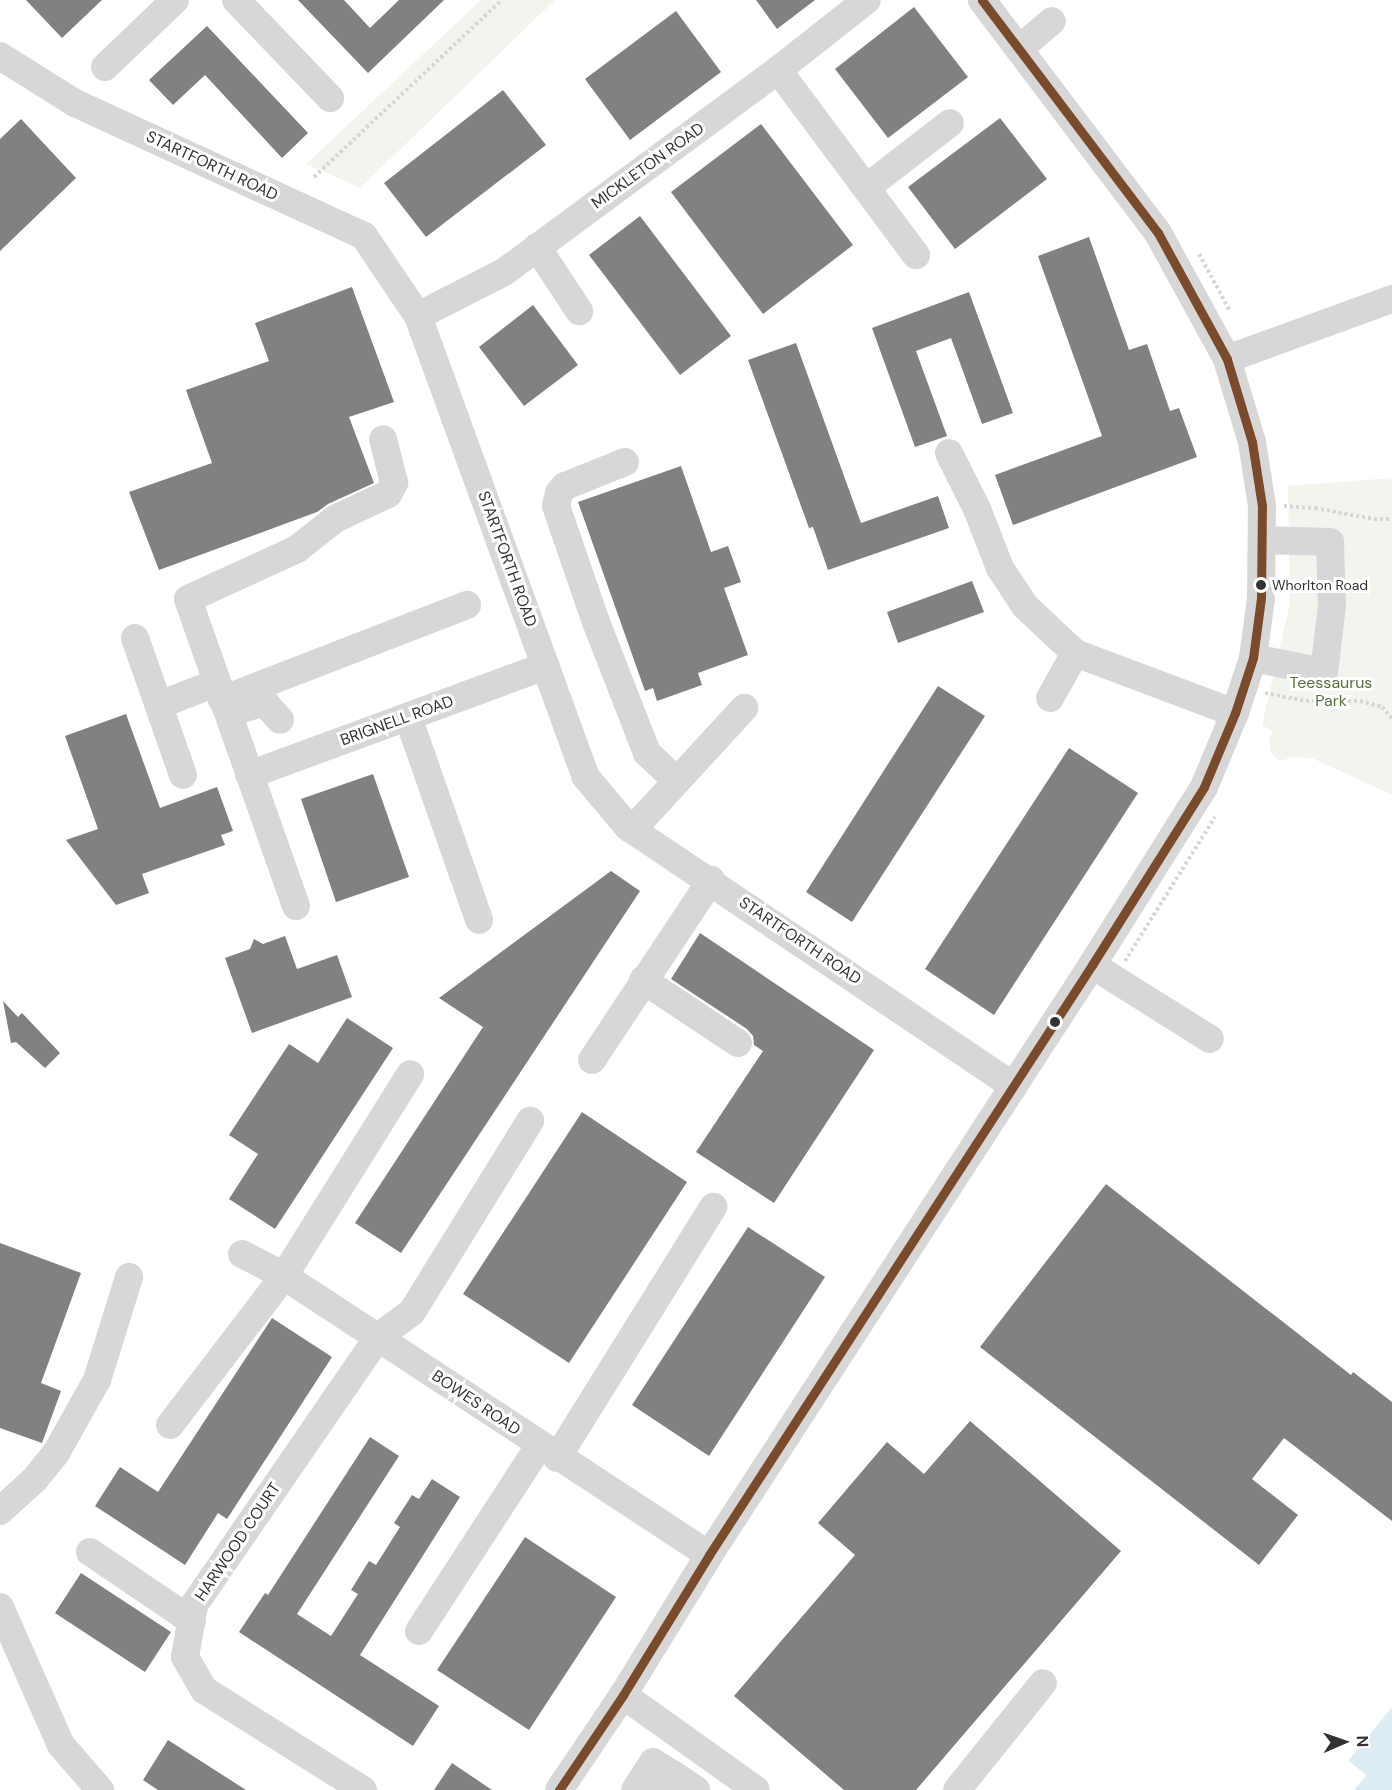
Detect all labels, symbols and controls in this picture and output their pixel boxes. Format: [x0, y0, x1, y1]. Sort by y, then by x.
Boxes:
street label: MICKLETON ROAD [588, 119, 708, 213]
street label: STARTFORTH ROAD [143, 127, 281, 205]
street label: STARTFORTH ROAD [474, 488, 540, 630]
place label: Whorlton Road [1272, 577, 1368, 593]
marker: Whorlton Road [1255, 579, 1267, 591]
park label: Teessaurus Park [1290, 673, 1372, 711]
street label: BRIGNELL ROAD [338, 692, 456, 750]
street label: STARTFORTH ROAD [735, 893, 865, 989]
unlabelled marker [1049, 1016, 1061, 1028]
street label: BOWES ROAD [428, 1366, 524, 1440]
street label: HARWOOD COURT [191, 1479, 285, 1605]
north arrow [1314, 1712, 1374, 1772]
text: N [1352, 1735, 1373, 1748]

